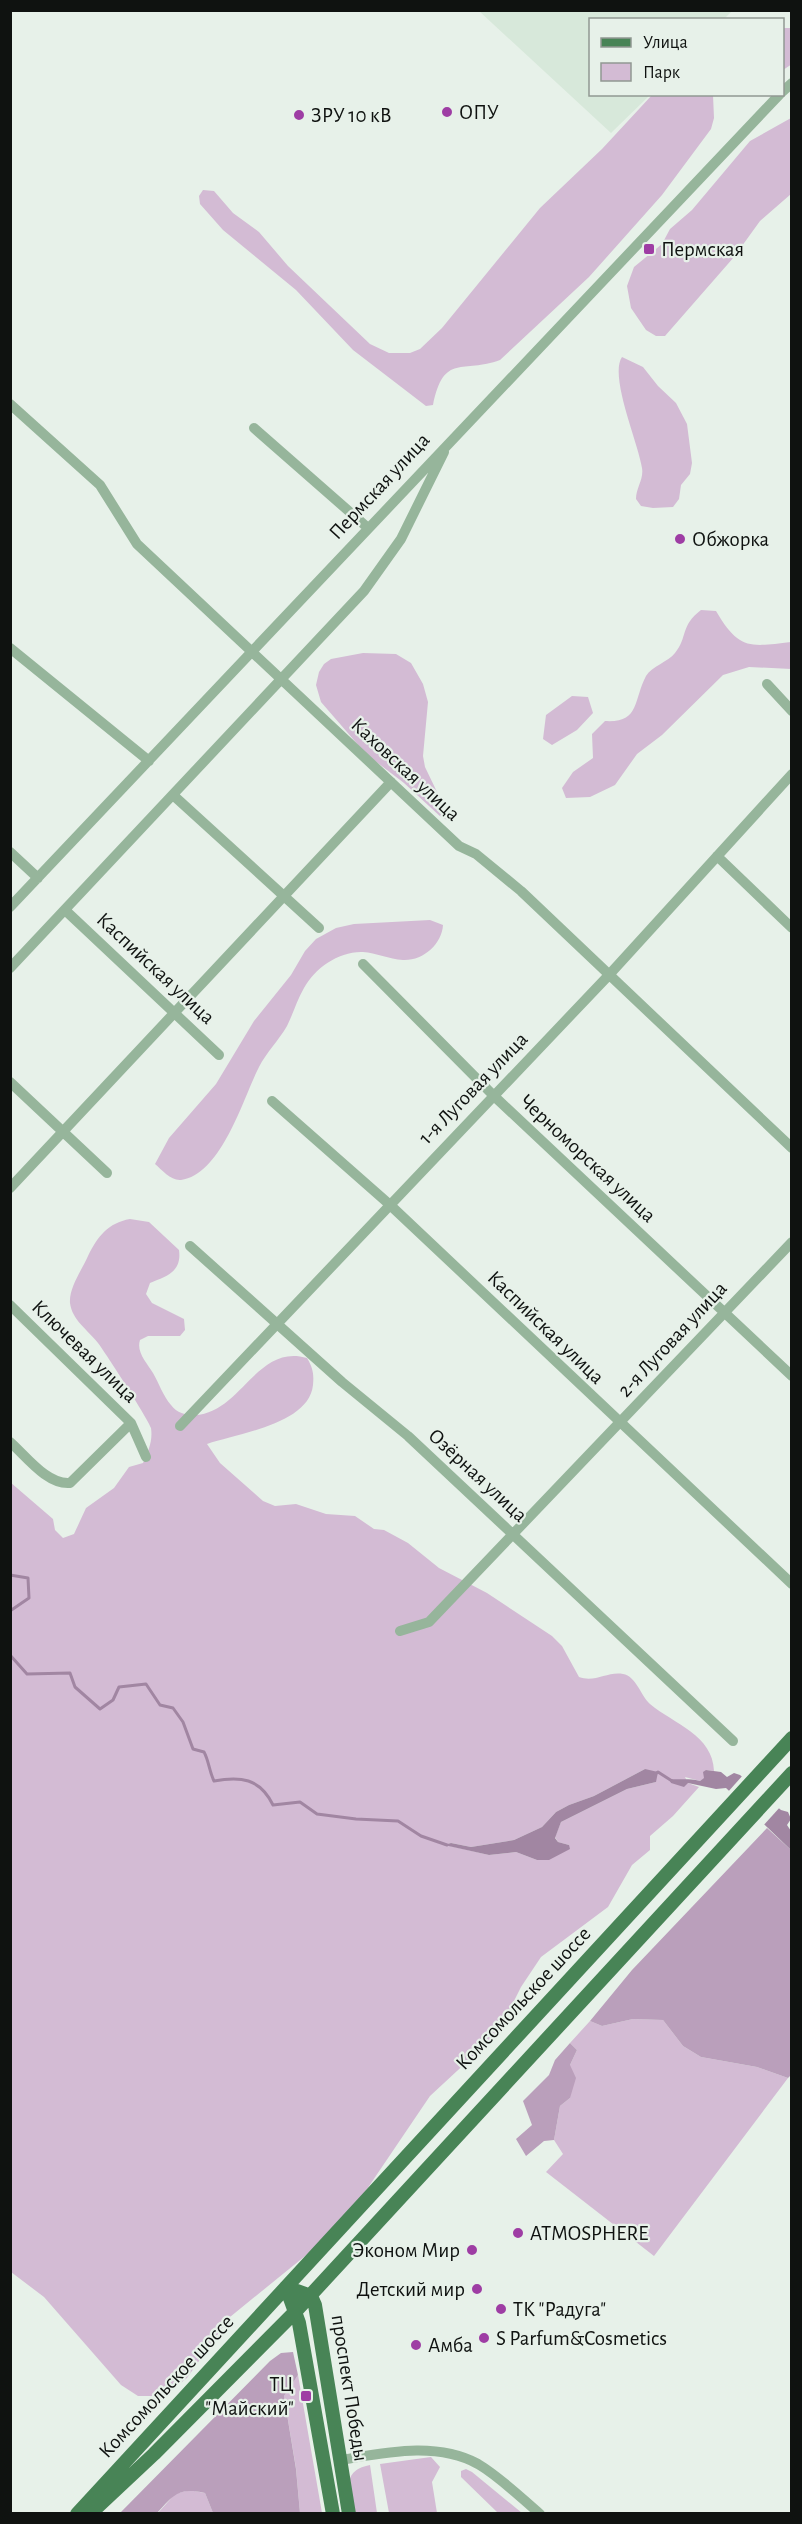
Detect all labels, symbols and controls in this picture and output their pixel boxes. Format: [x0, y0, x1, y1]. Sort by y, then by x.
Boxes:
legend [589, 18, 784, 96]
text: Улица [643, 34, 688, 52]
text: Парк [643, 64, 681, 82]
place label: ОПУ [459, 102, 499, 123]
place label: ЗРУ 10 кВ [311, 105, 392, 126]
marker: ОПУ [440, 105, 454, 119]
marker: ЗРУ 10 кВ [292, 108, 306, 122]
place label: Пермская [661, 239, 744, 260]
marker: Пермская [642, 242, 656, 256]
street label: Пермская улица [325, 429, 434, 543]
place label: Обжорка [692, 529, 769, 550]
marker: Обжорка [673, 532, 687, 546]
street label: Каховская улица [347, 714, 464, 825]
street label: Каспийская улица [93, 909, 219, 1028]
street label: 1-я Луговая улица [415, 1028, 532, 1148]
street label: Черноморская улица [516, 1090, 660, 1227]
street label: Каспийская улица [483, 1267, 608, 1388]
street label: 2-я Луговая улица [614, 1277, 731, 1401]
street label: Ключевая улица [28, 1296, 142, 1407]
street label: Озёрная улица [424, 1425, 531, 1526]
street label: Комсомольское шоссе [452, 1923, 595, 2074]
place label: ATMOSPHERE [530, 2223, 648, 2244]
marker: ATMOSPHERE [511, 2226, 525, 2240]
place label: Эконом Мир [352, 2240, 460, 2261]
marker: Эконом Мир [465, 2243, 479, 2257]
place label: Детский мир [356, 2279, 465, 2300]
marker: Детский мир [470, 2282, 484, 2296]
place label: ТК "Радуга" [513, 2299, 606, 2320]
marker: ТК "Радуга" [494, 2302, 508, 2316]
street label: Комсомольское шоссе [95, 2311, 238, 2462]
street label: проспект Победы [328, 2313, 371, 2463]
place label: S Parfum&Cosmetics [496, 2328, 667, 2349]
marker: S Parfum&Cosmetics [477, 2331, 491, 2345]
place label: Амба [428, 2335, 473, 2356]
marker: Амба [409, 2338, 423, 2352]
place label: ТЦ "Майский" [205, 2374, 294, 2419]
marker: ТЦ "Майский" [299, 2389, 313, 2403]

